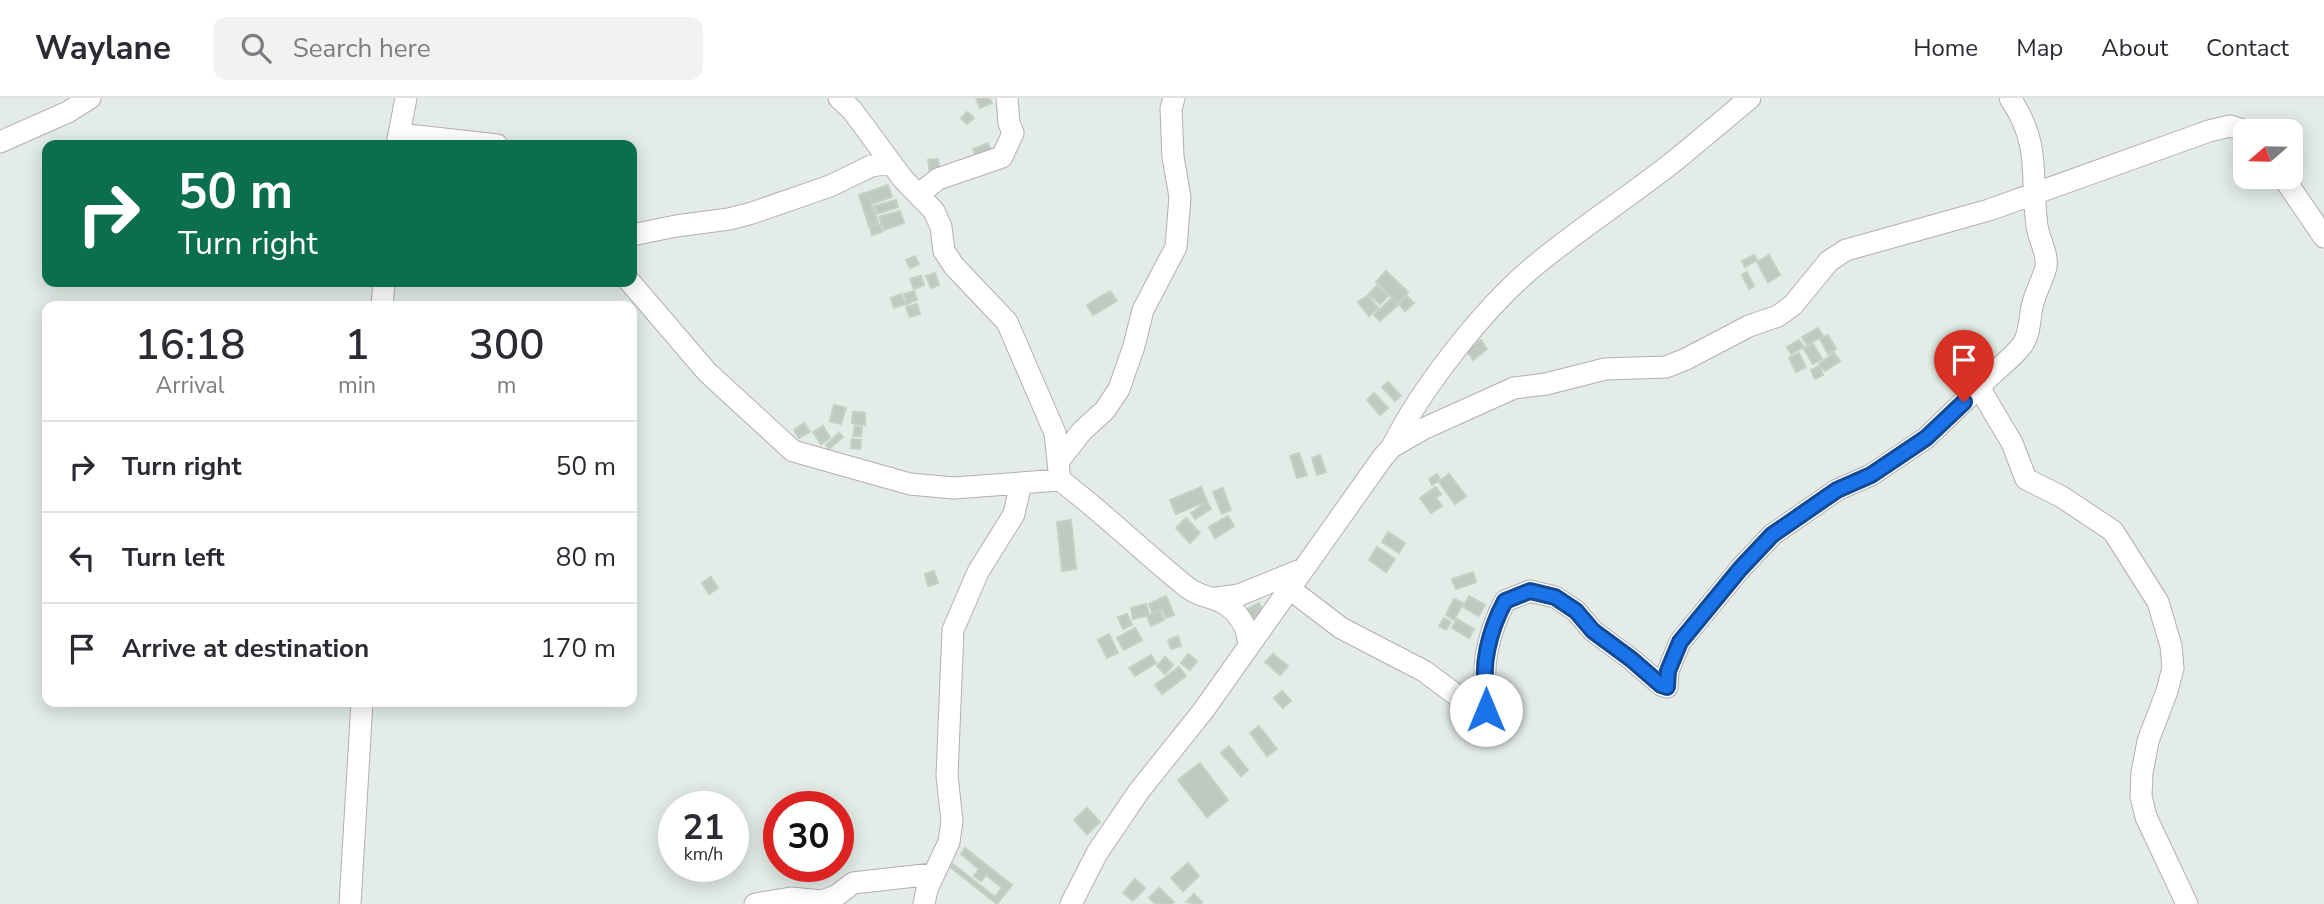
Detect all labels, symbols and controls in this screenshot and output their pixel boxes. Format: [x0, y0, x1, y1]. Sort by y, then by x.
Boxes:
search box [213, 17, 703, 80]
text: Waylane [35, 26, 171, 71]
icon: search [237, 29, 275, 67]
text: Search here [293, 31, 431, 66]
text: Home [1913, 32, 1978, 64]
text: Map [2016, 32, 2063, 64]
text: About [2101, 32, 2168, 64]
text: Contact [2206, 32, 2289, 64]
north arrow [2233, 119, 2303, 189]
map controls [2233, 119, 2303, 189]
text: 50 m [178, 158, 293, 225]
icon: right [63, 168, 154, 259]
text: Turn right [178, 222, 318, 265]
text: 16:18 [135, 317, 245, 374]
text: 1 [344, 317, 370, 374]
text: 300 [469, 317, 544, 374]
pin [1934, 330, 1994, 402]
icon: arrive [1945, 341, 1983, 379]
text: Arrival [155, 370, 225, 401]
text: min [338, 370, 376, 401]
text: m [497, 370, 516, 401]
icon: right [63, 448, 101, 486]
text: Turn right [122, 449, 241, 484]
text: 50 m [556, 449, 616, 484]
icon: left [63, 539, 101, 577]
text: Turn left [122, 540, 225, 575]
text: 80 m [556, 540, 616, 575]
icon: arrive [63, 630, 101, 668]
text: Arrive at destination [122, 631, 369, 666]
text: 170 m [540, 631, 616, 666]
position arrow [1449, 673, 1523, 747]
speed limit sign: 30 [763, 791, 854, 882]
text: 21 [682, 804, 725, 851]
text: km/h [684, 842, 723, 866]

